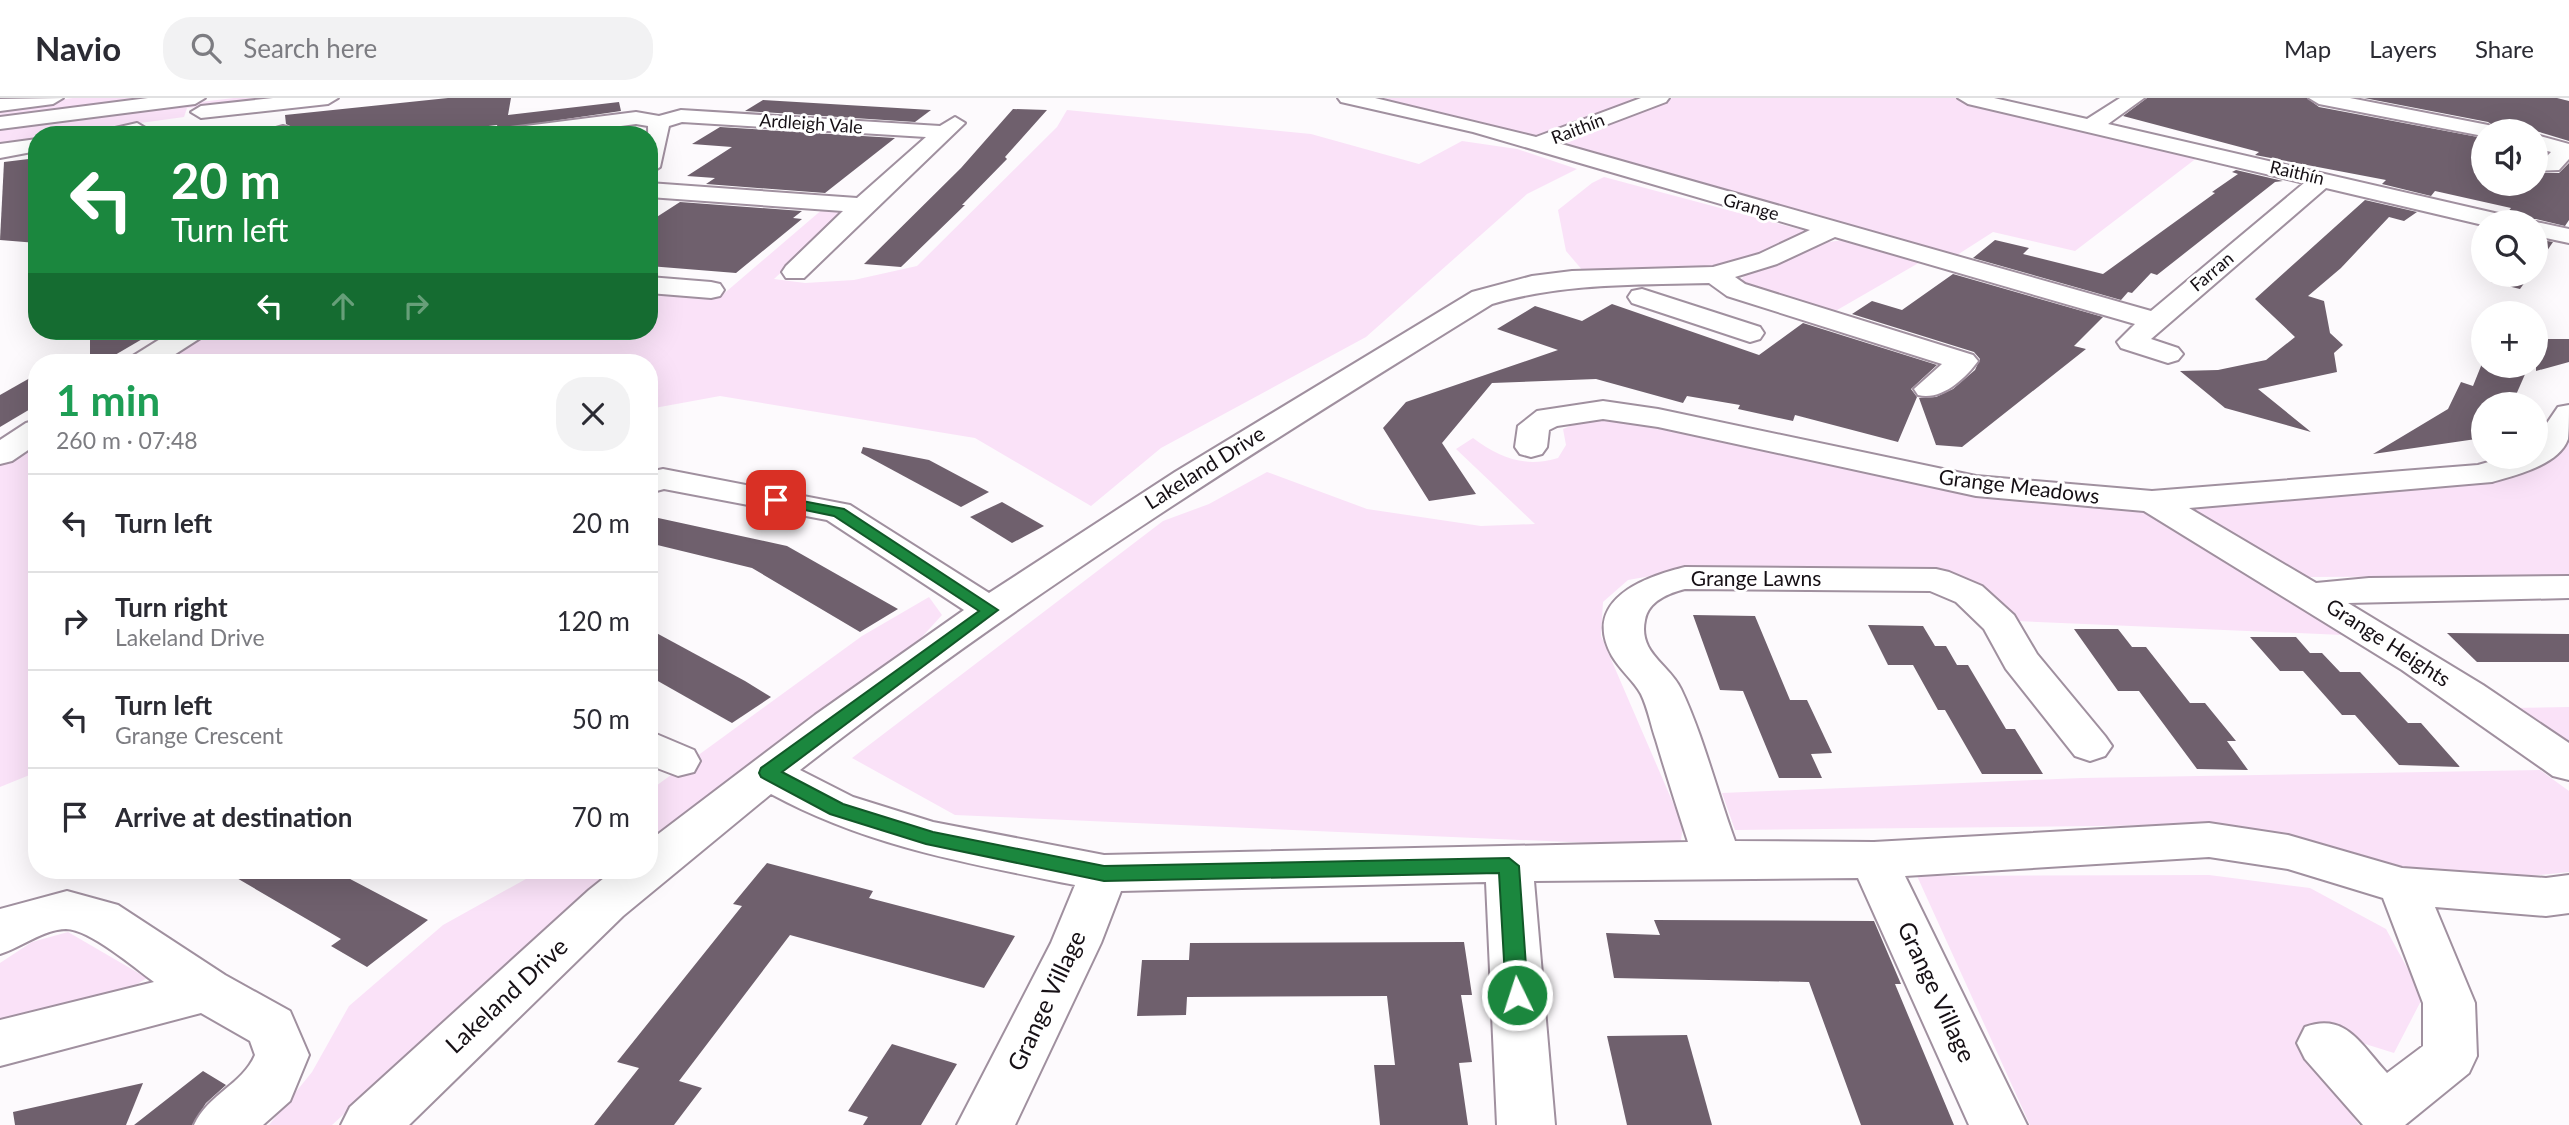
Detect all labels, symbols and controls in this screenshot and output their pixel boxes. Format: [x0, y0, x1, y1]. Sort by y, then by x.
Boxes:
search box [163, 17, 653, 80]
text: Navio [35, 28, 121, 68]
icon: search [187, 29, 225, 67]
text: Search here [243, 32, 377, 64]
text: Map [2284, 34, 2331, 63]
text: Layers [2369, 34, 2437, 63]
text: Share [2475, 34, 2534, 63]
street label: Ardleigh Vale [759, 108, 863, 138]
street label: Raithín [1548, 108, 1607, 148]
map controls [2471, 119, 2548, 469]
button: sound [2471, 119, 2548, 196]
text: 20 m [171, 151, 281, 209]
icon: left [56, 154, 147, 245]
street label: Raithín [2268, 155, 2327, 189]
street label: Grange [1721, 188, 1782, 224]
text: Turn left [171, 210, 288, 249]
button: search [2471, 210, 2548, 287]
street label: Farran [2185, 247, 2238, 296]
icon: left [251, 287, 289, 325]
icon: ahead [324, 287, 362, 325]
icon: right [397, 287, 435, 325]
button: + [2471, 301, 2548, 378]
text: 1 min [56, 375, 160, 425]
button: close [556, 377, 630, 451]
button: − [2471, 392, 2548, 469]
street label: Lakeland Drive [1140, 420, 1269, 514]
text: 260 m · 07:48 [56, 426, 198, 454]
street label: Grange Meadows [1937, 463, 2101, 508]
pin [746, 470, 806, 530]
icon: arrive [757, 481, 795, 519]
icon: left [56, 504, 94, 542]
text: Turn left [115, 507, 212, 539]
text: 20 m [572, 507, 630, 539]
street label: Grange Lawns [1691, 565, 1821, 590]
text: Turn right [115, 591, 228, 623]
street label: Grange Heights [2322, 592, 2456, 691]
icon: right [56, 602, 94, 640]
text: 120 m [557, 605, 630, 637]
text: Lakeland Drive [115, 623, 265, 651]
text: Turn left [115, 689, 212, 721]
icon: left [56, 700, 94, 738]
text: 50 m [572, 703, 630, 735]
text: Grange Crescent [115, 721, 283, 749]
icon: arrive [56, 798, 94, 836]
text: Arrive at destination [115, 801, 352, 833]
text: 70 m [572, 801, 630, 833]
street label: Grange Village [1892, 917, 1983, 1066]
street label: Grange Village [1000, 926, 1091, 1075]
street label: Lakeland Drive [439, 931, 573, 1059]
position arrow [1480, 958, 1554, 1032]

